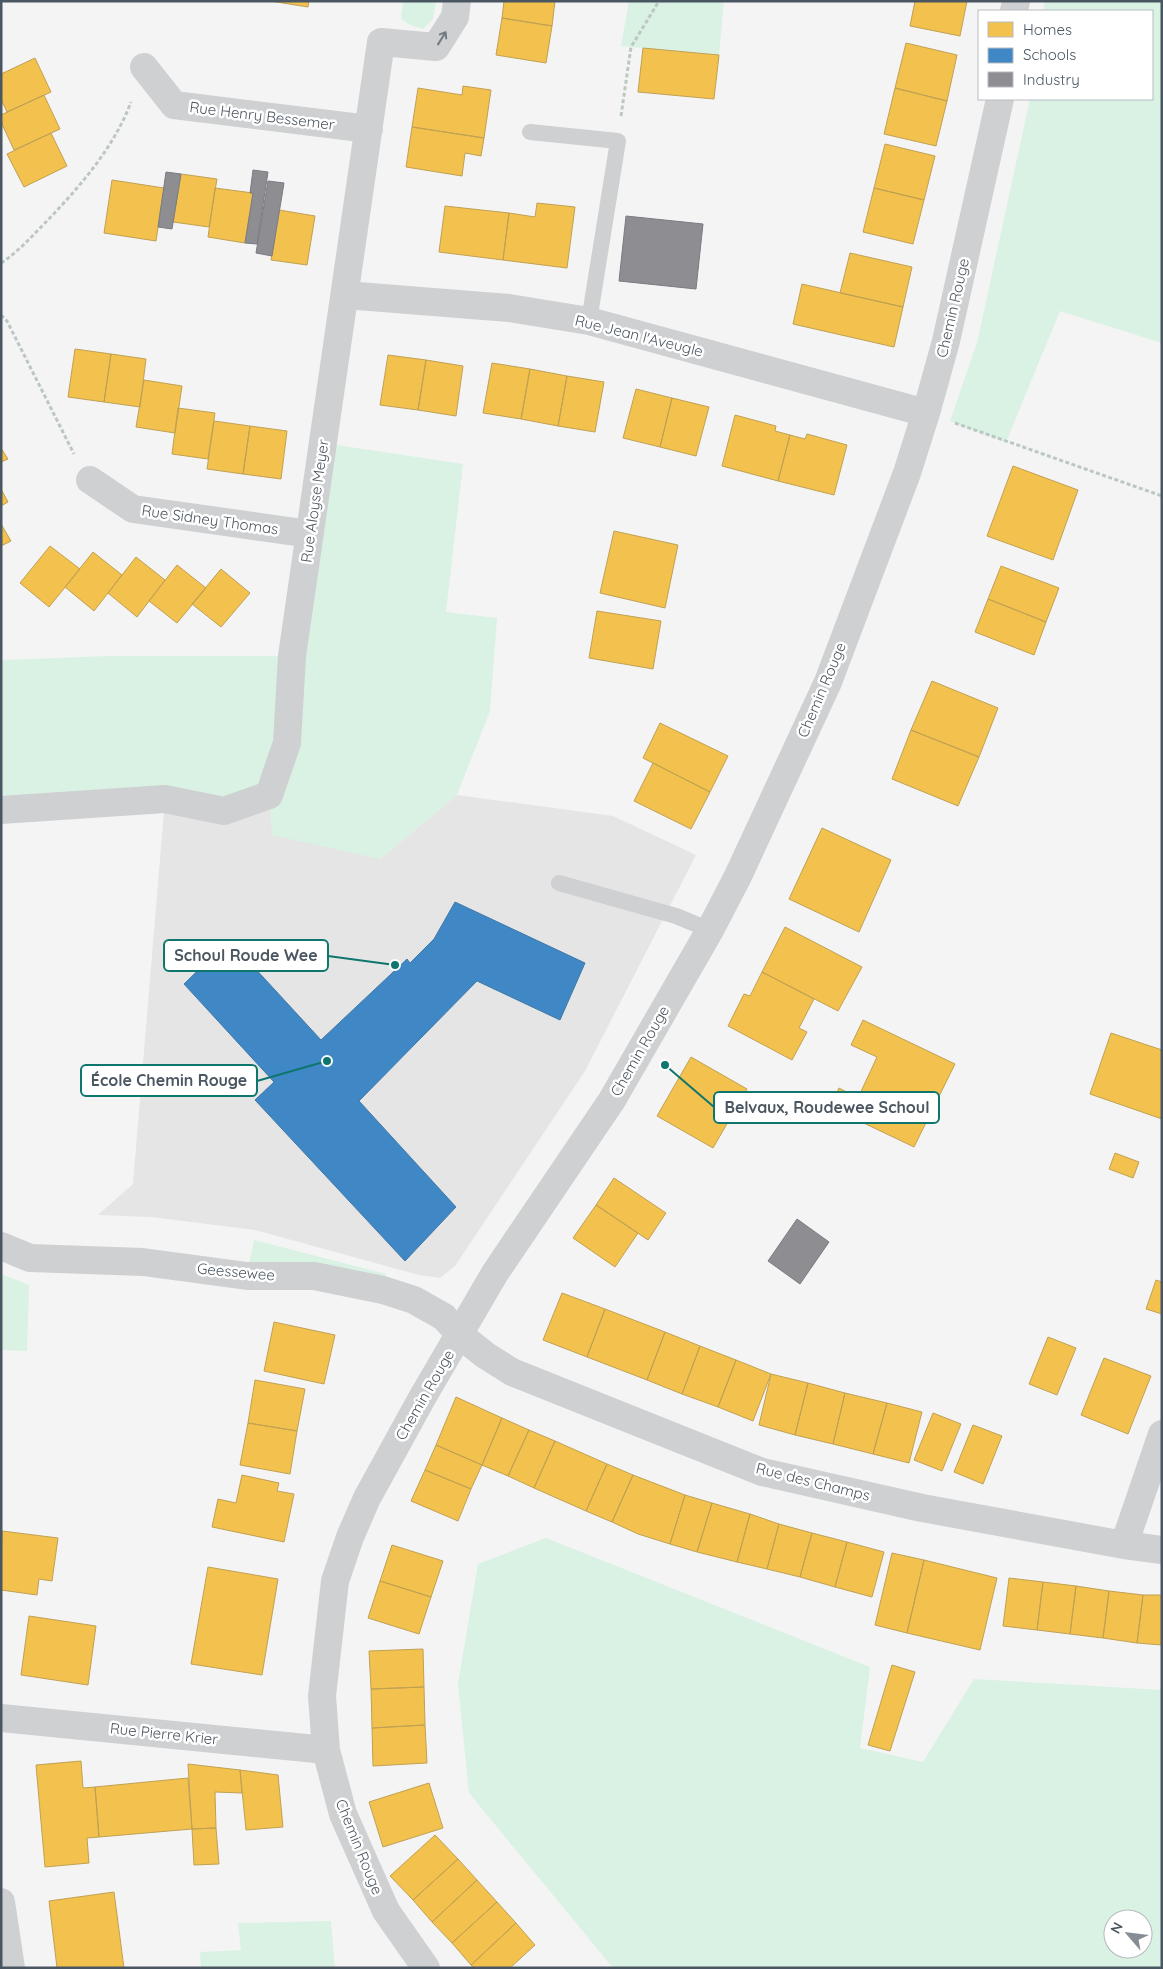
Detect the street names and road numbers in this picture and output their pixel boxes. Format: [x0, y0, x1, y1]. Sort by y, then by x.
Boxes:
street label: Rue Henry Bessemer [188, 97, 336, 134]
street label: Chemin Rouge [932, 256, 973, 359]
street label: Rue Jean l'Aveugle [573, 310, 705, 361]
street label: Rue Aloyse Meyer [296, 438, 333, 564]
street label: Rue Sidney Thomas [140, 501, 280, 539]
street label: Chemin Rouge [793, 639, 850, 740]
street label: Chemin Rouge [606, 1002, 673, 1099]
street label: Geessewee [196, 1259, 276, 1284]
street label: Chemin Rouge [391, 1346, 458, 1443]
street label: Rue des Champs [754, 1458, 872, 1505]
street label: Rue Pierre Krier [109, 1718, 219, 1749]
street label: Chemin Rouge [332, 1796, 387, 1897]

